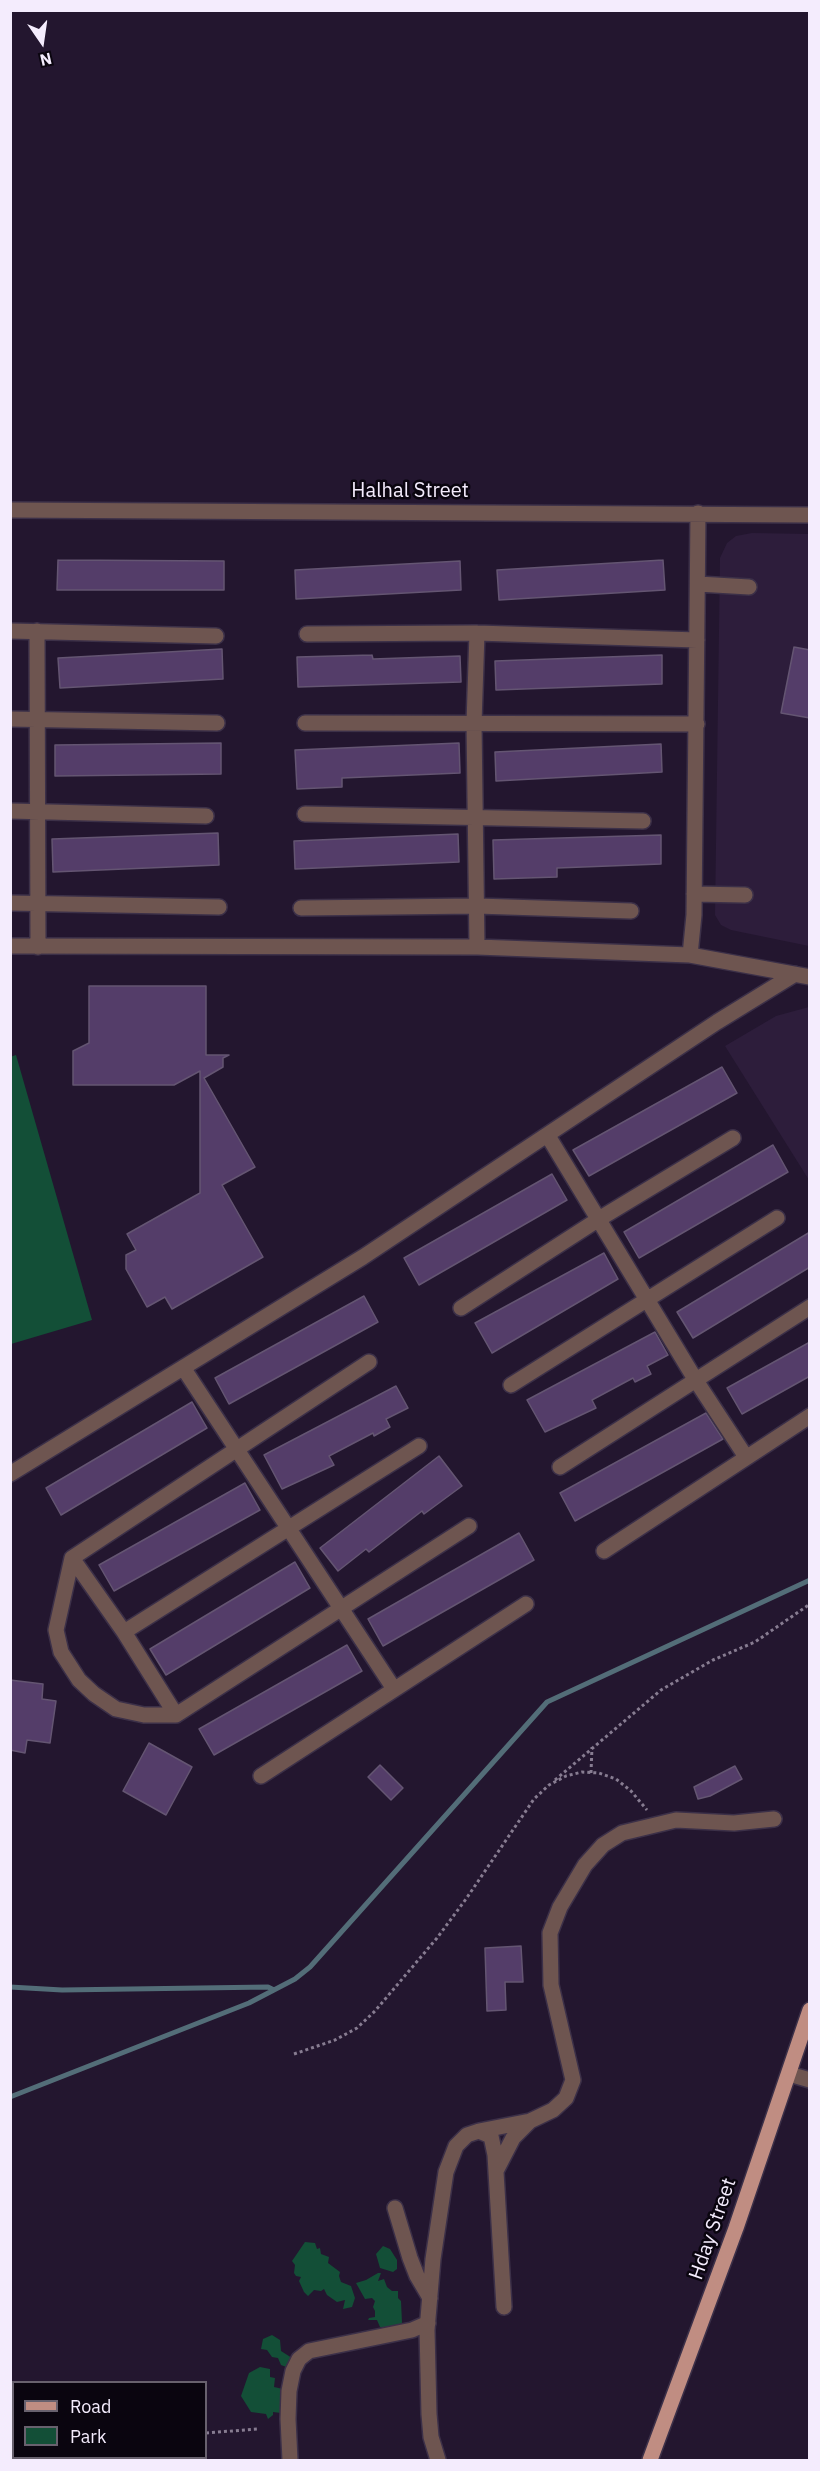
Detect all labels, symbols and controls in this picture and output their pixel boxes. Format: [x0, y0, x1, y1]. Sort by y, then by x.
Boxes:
north arrow [12, 12, 72, 72]
text: N [38, 48, 54, 71]
street label: Halhal Street [351, 479, 469, 503]
street label: Hday Street [684, 2175, 742, 2283]
legend [12, 2381, 207, 2459]
text: Road [70, 2395, 111, 2418]
text: Park [70, 2425, 106, 2448]

